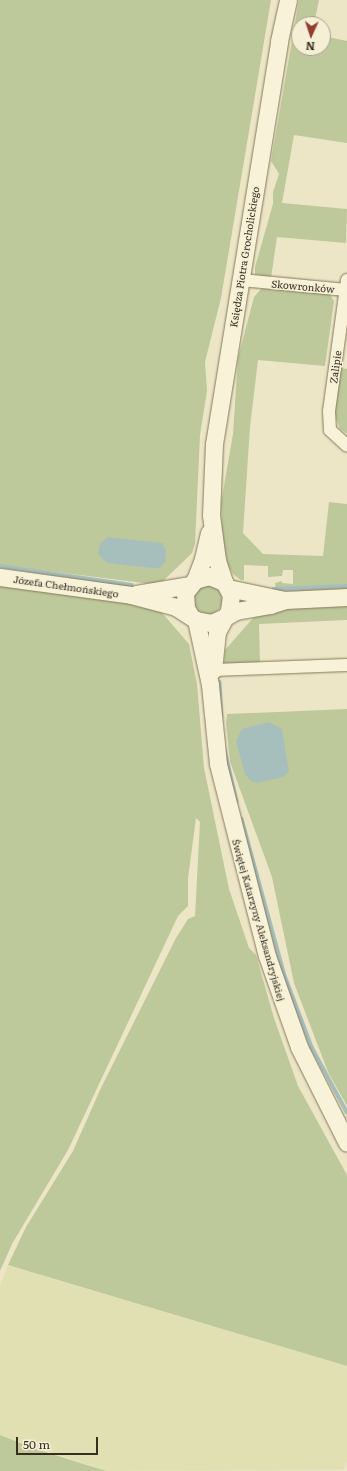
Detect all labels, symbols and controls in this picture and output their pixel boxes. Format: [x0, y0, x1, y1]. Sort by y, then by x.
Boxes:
north arrow [291, 16, 331, 56]
text: N [305, 39, 315, 55]
street label: Księdza Piotra Grocholickiego [227, 186, 261, 328]
street label: Skowronków [271, 277, 335, 295]
street label: Zalipie [327, 350, 343, 384]
street label: Józefa Chełmońskiego [13, 573, 119, 599]
street label: Świętej Katarzyny Aleksandryjskiej [230, 838, 288, 1002]
scale bar [18, 1429, 100, 1455]
text: 50 m [23, 1435, 50, 1453]

